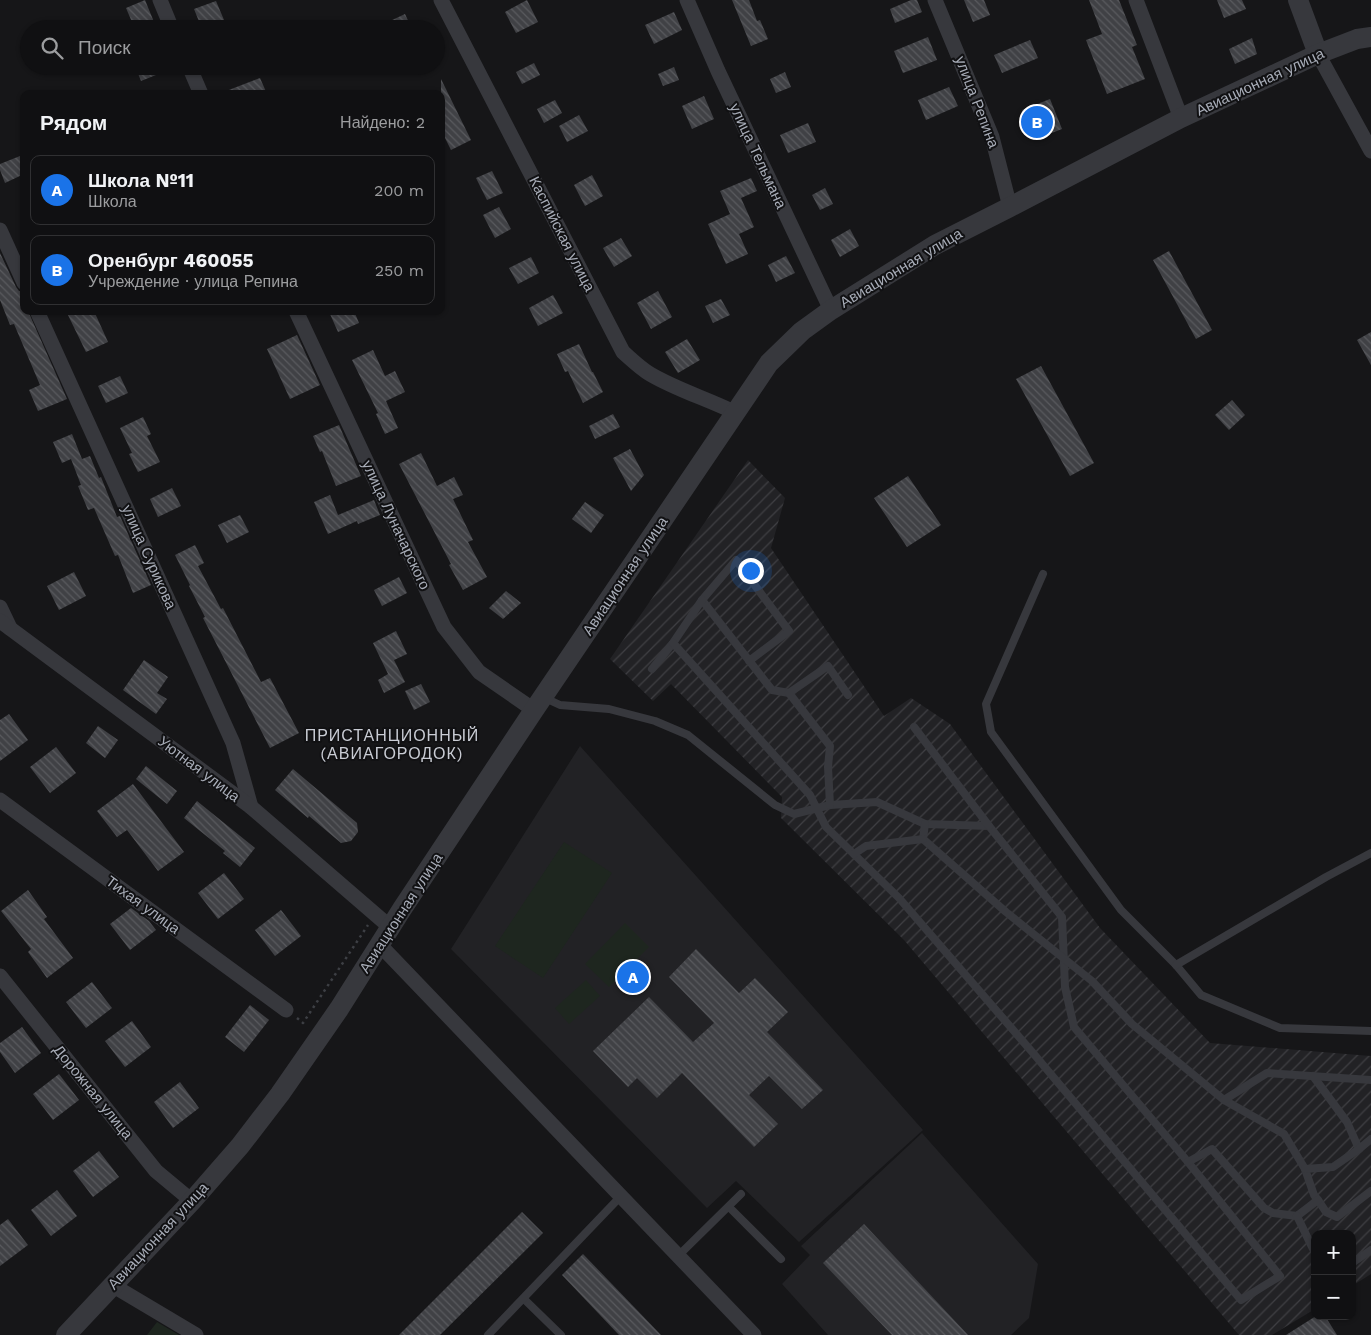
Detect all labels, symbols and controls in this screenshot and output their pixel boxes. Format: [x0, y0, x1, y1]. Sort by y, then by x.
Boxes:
search box [20, 20, 445, 75]
icon: search [38, 34, 66, 62]
text: Поиск [78, 36, 131, 59]
street label: Авиационная улица [1193, 44, 1328, 120]
street label: улица Репина [951, 53, 1003, 151]
street label: улица Тельмана [726, 100, 791, 212]
pin: B [1021, 103, 1053, 141]
text: Рядом [40, 110, 107, 135]
text: Найдено: 2 [340, 113, 425, 132]
text: Школа №11 [88, 169, 194, 192]
street label: Каспийская улица [525, 173, 599, 295]
text: A [52, 181, 62, 200]
text: 200 m [374, 181, 424, 200]
text: Школа [88, 192, 137, 211]
street label: Авиационная улица [837, 224, 966, 312]
text: Оренбург 460055 [88, 249, 254, 272]
text: B [52, 261, 62, 280]
text: 250 m [375, 261, 424, 280]
text: Учреждение · улица Репина [88, 272, 298, 291]
street label: улица Луначарского [358, 457, 434, 593]
street label: улица Сурикова [118, 502, 180, 613]
street label: Авиационная улица [579, 513, 672, 639]
your location [738, 558, 764, 584]
district label: ПРИСТАНЦИОННЫЙ (АВИАГОРОДОК) [305, 726, 479, 763]
street label: Уютная улица [155, 732, 244, 806]
street label: Авиационная улица [355, 849, 447, 976]
street label: Тихая улица [103, 872, 184, 938]
pin: A [617, 958, 649, 996]
street label: Дорожная улица [49, 1041, 137, 1143]
street label: Авиационная улица [104, 1178, 213, 1293]
map controls [1311, 1230, 1356, 1320]
button: + [1311, 1230, 1356, 1275]
button: − [1311, 1275, 1356, 1320]

